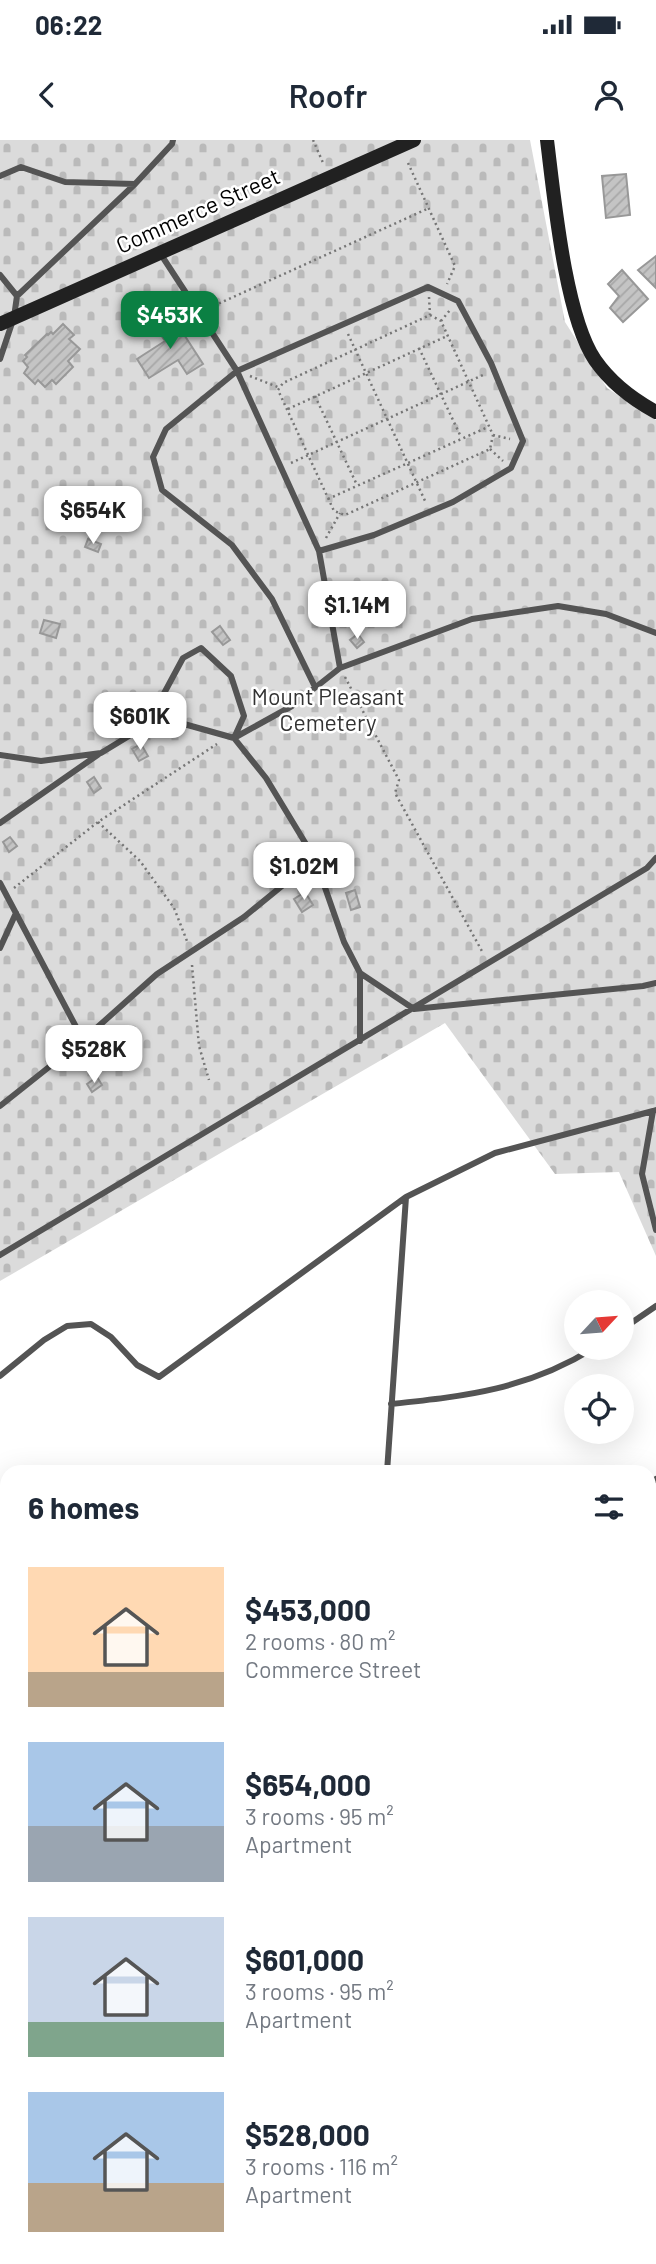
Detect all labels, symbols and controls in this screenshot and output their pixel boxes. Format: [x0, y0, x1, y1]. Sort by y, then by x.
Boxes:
text: 06:22 [35, 9, 102, 40]
icon: back [28, 76, 66, 114]
text: Roofr [289, 76, 367, 114]
icon: person [590, 76, 628, 114]
street label: Commerce Street [111, 161, 284, 259]
pin: $453K [121, 292, 219, 351]
text: $453K [137, 300, 203, 328]
pin: $654K [44, 486, 142, 546]
text: $654K [60, 495, 126, 523]
pin: $1.14M [300, 582, 414, 641]
text: $1.14M [324, 590, 390, 618]
park label: Mount Pleasant Cemetery [251, 682, 405, 736]
pin: $601K [91, 692, 189, 752]
text: $601K [110, 701, 170, 729]
pin: $1.02M [247, 842, 361, 902]
text: $1.02M [269, 851, 339, 879]
pin: $528K [45, 1026, 143, 1085]
text: $528K [61, 1034, 127, 1062]
north arrow [564, 1290, 634, 1360]
map controls [564, 1290, 634, 1444]
button: locate [564, 1374, 634, 1444]
icon: filters [590, 1488, 628, 1526]
text: 6 homes [28, 1489, 139, 1525]
text: $453,000 [245, 1591, 371, 1627]
icon: home [84, 1595, 168, 1679]
text: 2 rooms · 80 m² [245, 1627, 395, 1655]
text: Commerce Street [245, 1655, 421, 1683]
text: $654,000 [245, 1766, 371, 1802]
icon: home [84, 1770, 168, 1854]
text: 3 rooms · 95 m² [245, 1802, 394, 1830]
text: Apartment [245, 1830, 352, 1858]
text: $601,000 [245, 1941, 364, 1977]
icon: home [84, 1945, 168, 2029]
text: 3 rooms · 95 m² [245, 1977, 394, 2005]
text: Apartment [245, 2005, 352, 2033]
text: $528,000 [245, 2116, 370, 2152]
icon: home [84, 2120, 168, 2204]
text: 3 rooms · 116 m² [245, 2152, 398, 2180]
text: Apartment [245, 2180, 352, 2208]

